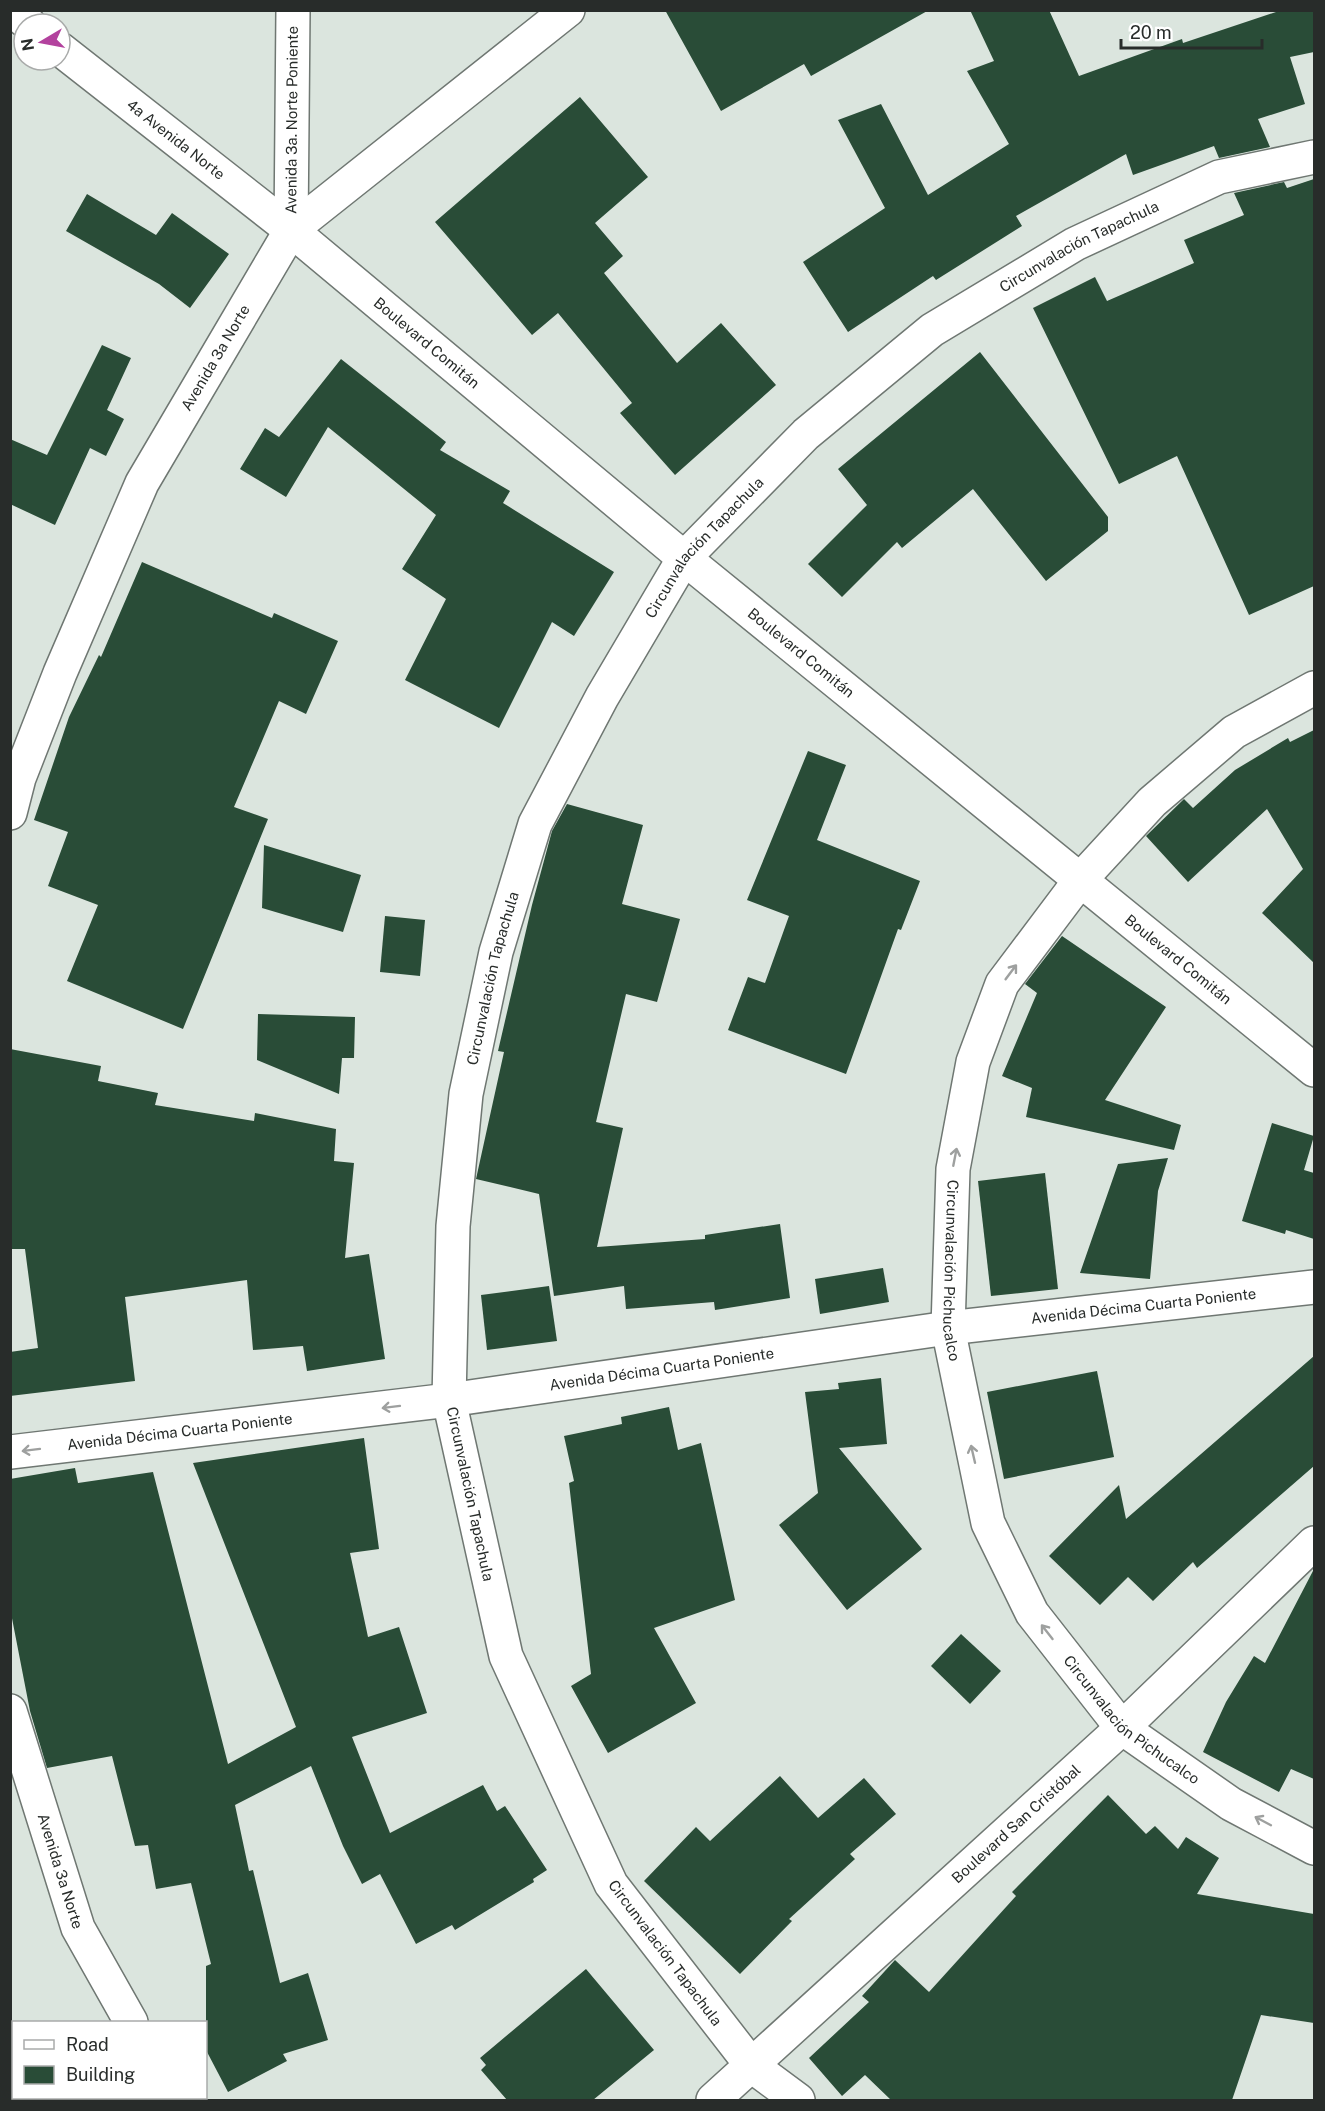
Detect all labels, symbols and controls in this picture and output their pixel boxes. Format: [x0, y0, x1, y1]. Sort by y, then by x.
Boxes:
north arrow [12, 12, 72, 72]
scale bar [1121, 12, 1262, 50]
text: 20 m [1130, 22, 1172, 43]
street label: Avenida 3a. Norte Poniente [282, 26, 301, 214]
text: N [17, 37, 38, 52]
street label: 4a Avenida Norte [124, 96, 228, 183]
street label: Circunvalación Tapachula [996, 197, 1161, 295]
street label: Boulevard Comitán [371, 294, 483, 392]
street label: Avenida 3a Norte [178, 302, 253, 414]
street label: Circunvalación Tapachula [642, 473, 767, 621]
street label: Boulevard Comitán [745, 604, 858, 701]
street label: Circunvalación Tapachula [463, 890, 522, 1067]
street label: Boulevard Comitán [1122, 911, 1235, 1007]
one-way arrow [1005, 964, 1018, 980]
one-way arrow [950, 1147, 961, 1167]
street label: Circunvalación Pichucalco [939, 1179, 964, 1363]
street label: Avenida Décima Cuarta Poniente [1030, 1285, 1257, 1327]
street label: Avenida Décima Cuarta Poniente [548, 1344, 775, 1393]
one-way arrow [382, 1401, 402, 1412]
street label: Circunvalación Tapachula [444, 1405, 497, 1583]
street label: Avenida Décima Cuarta Poniente [66, 1410, 293, 1453]
one-way arrow [21, 1444, 41, 1455]
one-way arrow [966, 1445, 978, 1464]
one-way arrow [1041, 1624, 1054, 1640]
street label: Circunvalación Pichucalco [1060, 1652, 1203, 1787]
street label: Boulevard San Cristóbal [948, 1761, 1084, 1886]
street label: Avenida 3a Norte [35, 1811, 87, 1931]
one-way arrow [1254, 1815, 1272, 1826]
street label: Circunvalación Tapachula [605, 1877, 726, 2029]
legend [12, 2021, 207, 2099]
text: Road [66, 2034, 109, 2055]
text: Building [66, 2064, 135, 2085]

